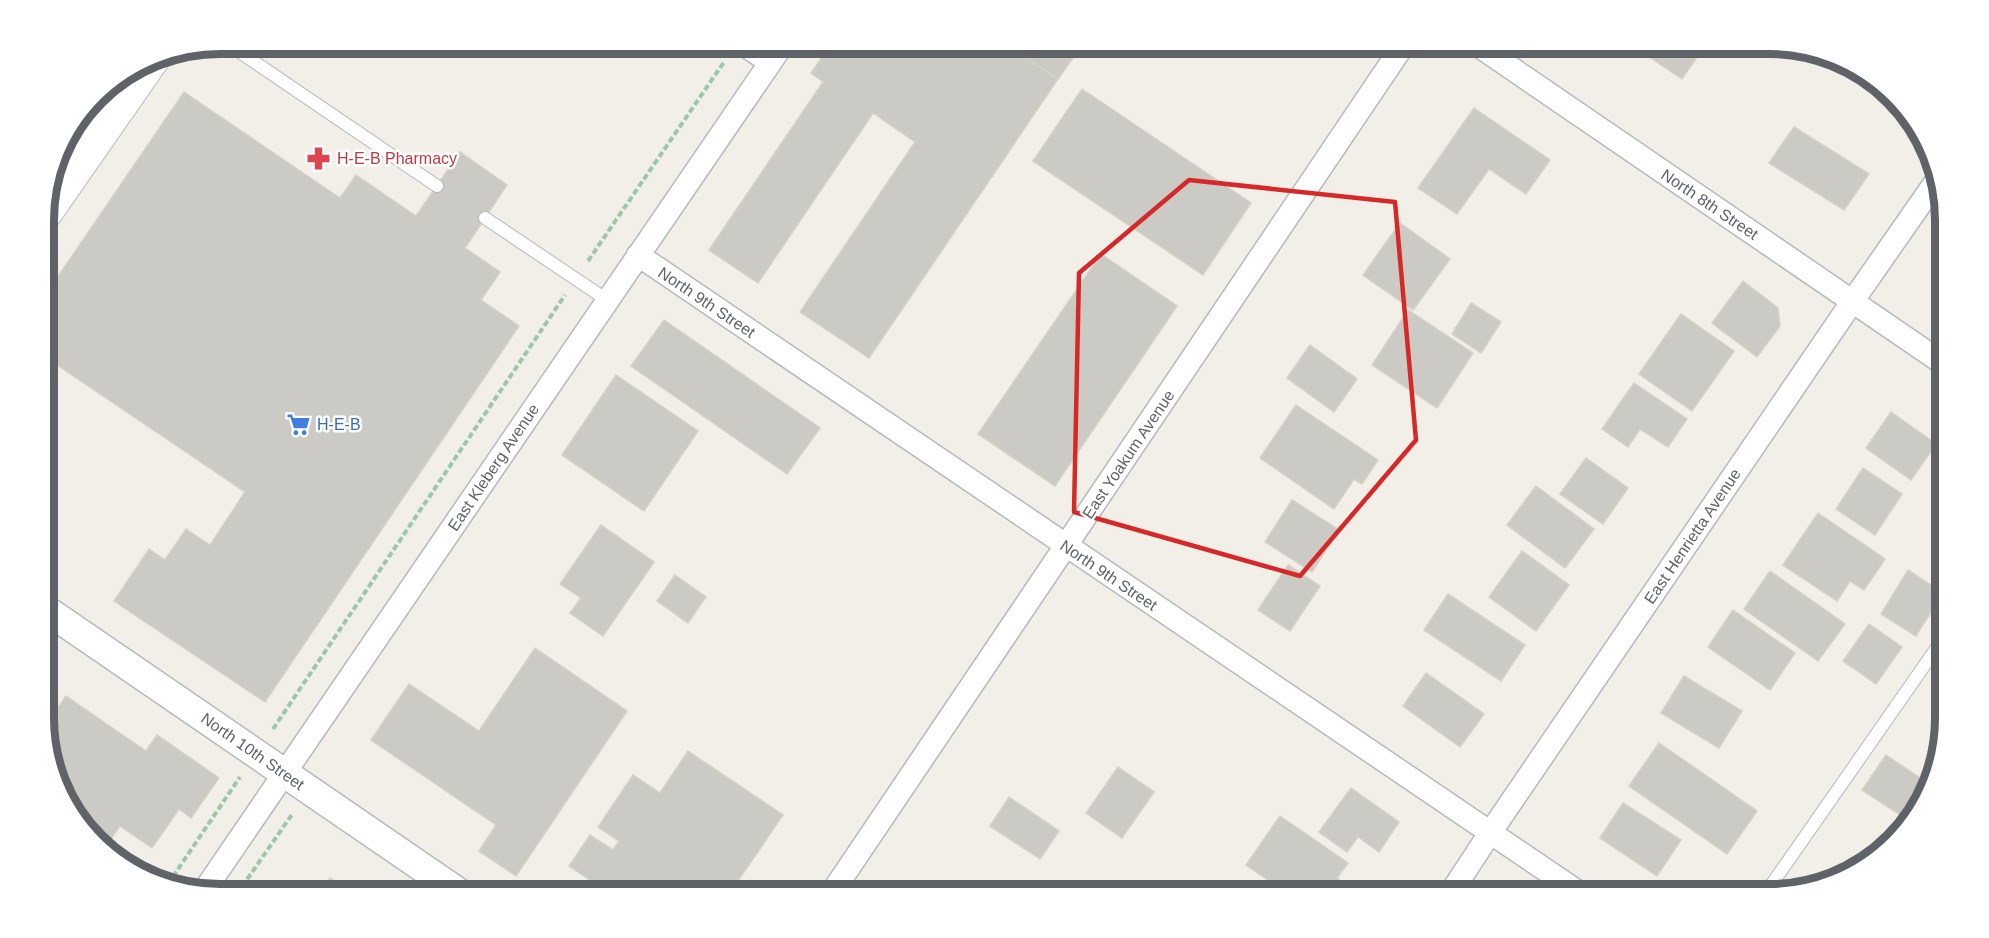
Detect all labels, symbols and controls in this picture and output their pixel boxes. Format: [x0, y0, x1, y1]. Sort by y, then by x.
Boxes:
pharmacy icon: H-E-B Pharmacy [306, 145, 332, 171]
place label: H-E-B Pharmacy [337, 150, 457, 167]
street label: North 8th Street [1658, 166, 1762, 243]
street label: North 9th Street [655, 264, 759, 341]
street label: East Yoakum Avenue [1079, 387, 1178, 522]
street label: East Kleberg Avenue [445, 401, 542, 534]
supermarket icon: H-E-B [286, 411, 312, 437]
place label: H-E-B [317, 416, 361, 433]
street label: East Henrietta Avenue [1641, 466, 1744, 607]
street label: North 9th Street [1057, 537, 1161, 614]
street label: North 10th Street [198, 710, 308, 794]

